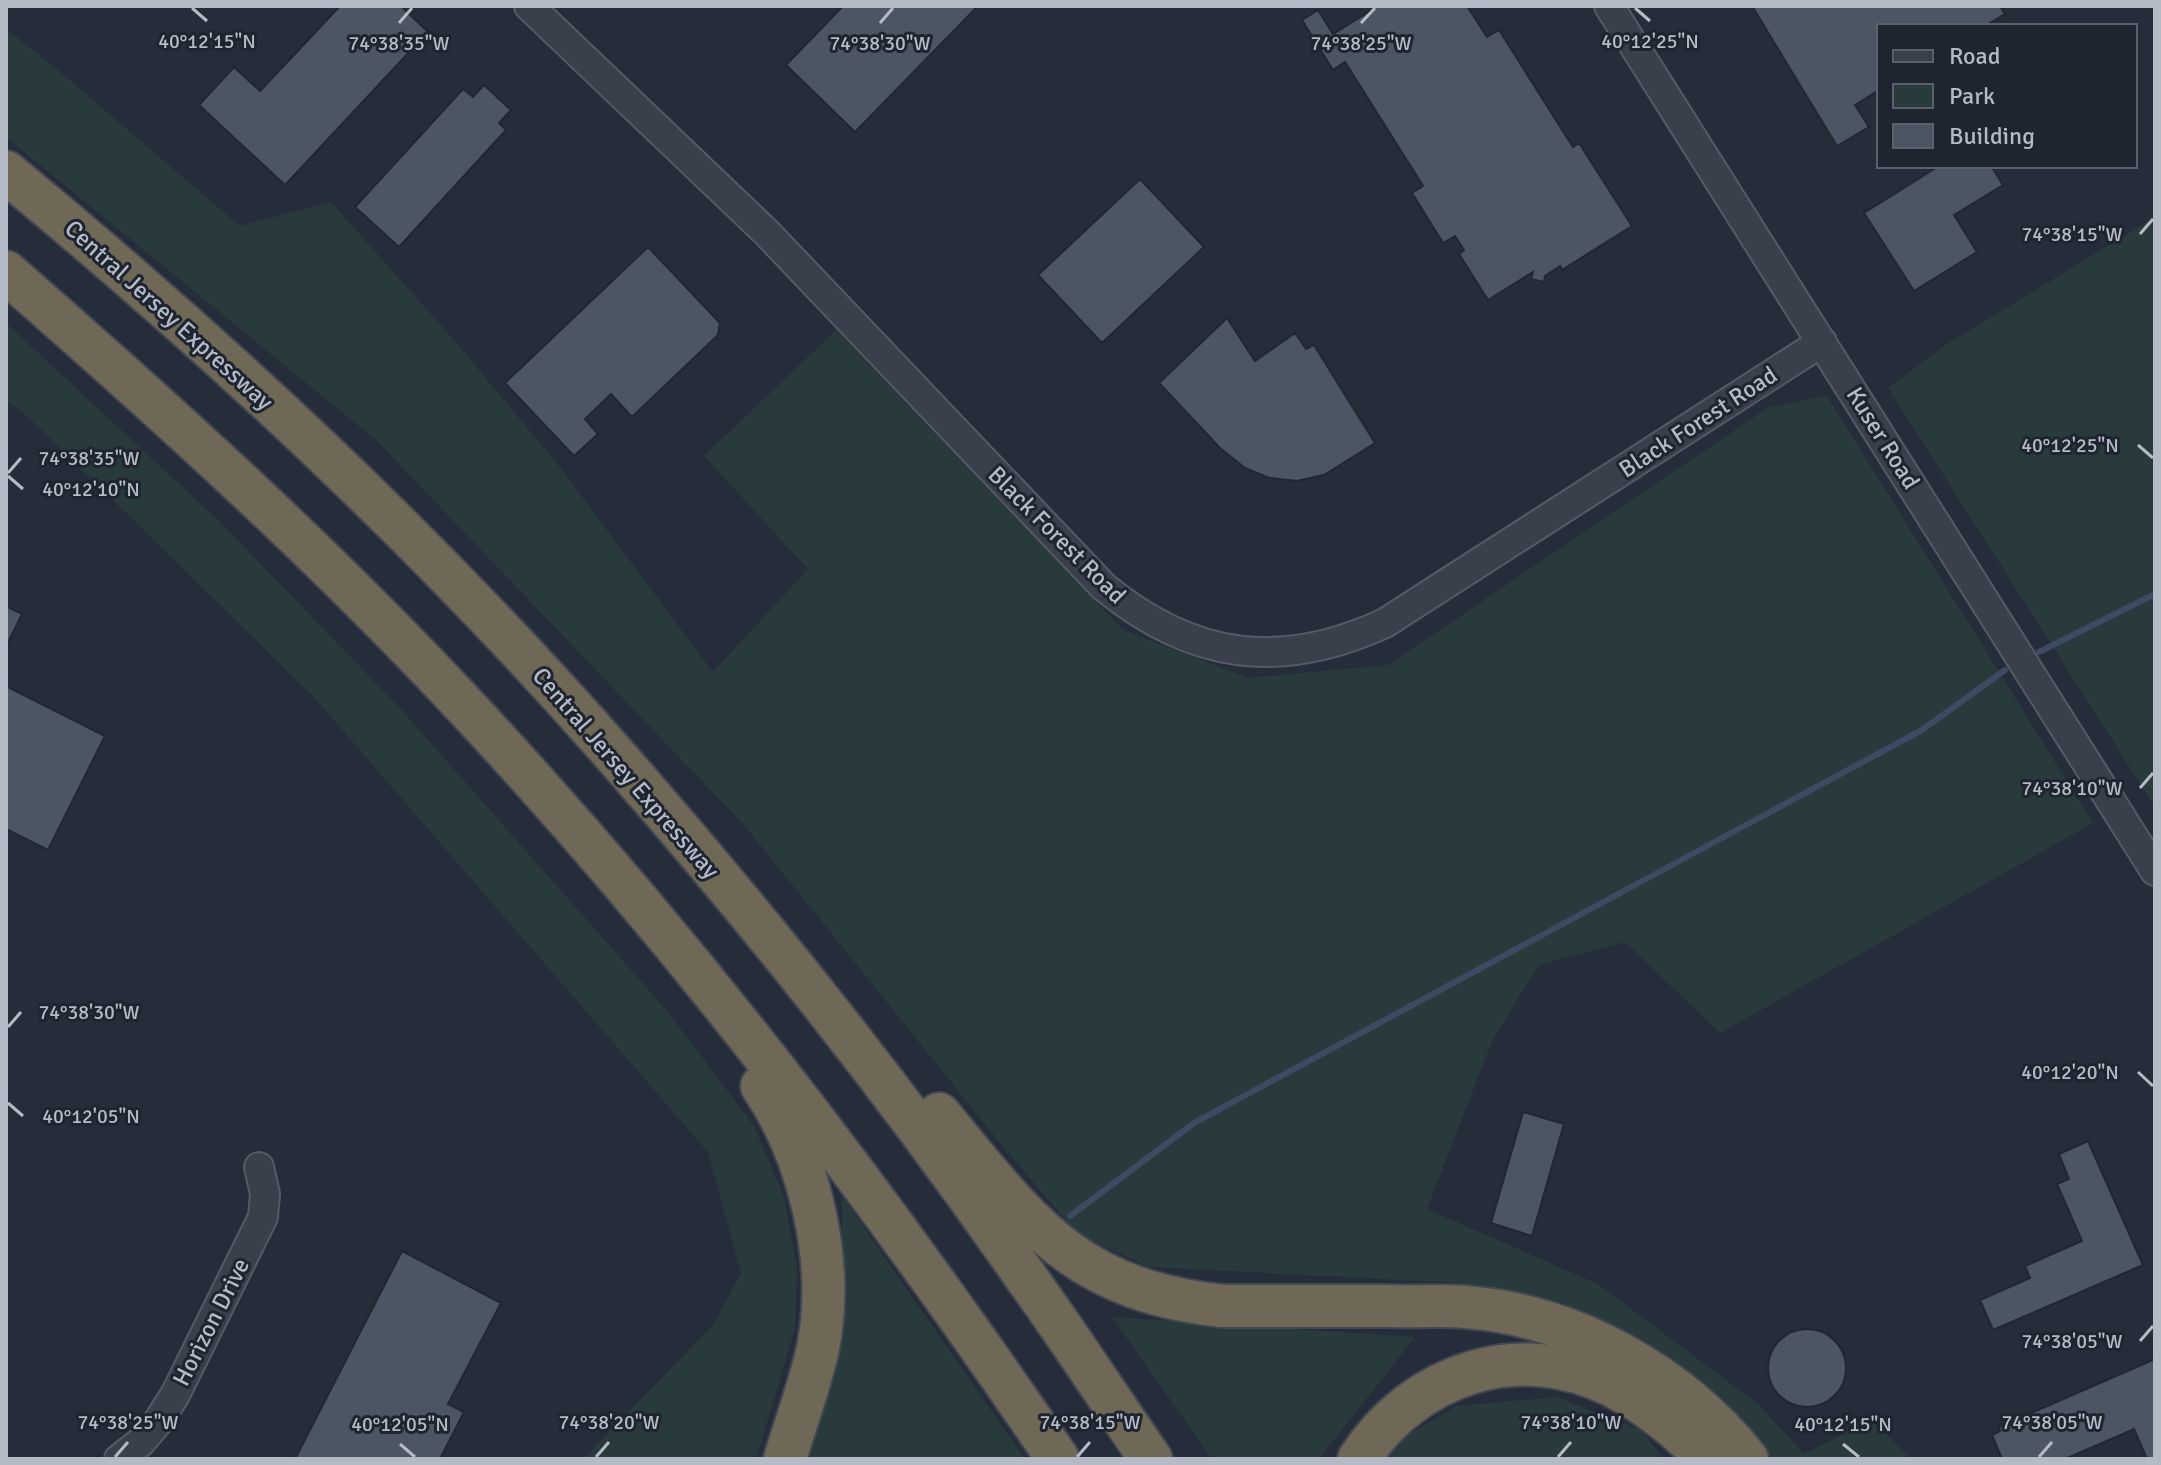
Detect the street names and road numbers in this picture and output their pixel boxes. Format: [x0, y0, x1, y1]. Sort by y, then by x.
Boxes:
street label: Central Jersey Expressway [59, 213, 279, 417]
street label: Black Forest Road [1613, 360, 1783, 484]
street label: Kuser Road [1840, 381, 1926, 495]
street label: Black Forest Road [982, 460, 1132, 610]
street label: Central Jersey Expressway [526, 661, 726, 885]
street label: Horizon Drive [166, 1253, 256, 1391]

